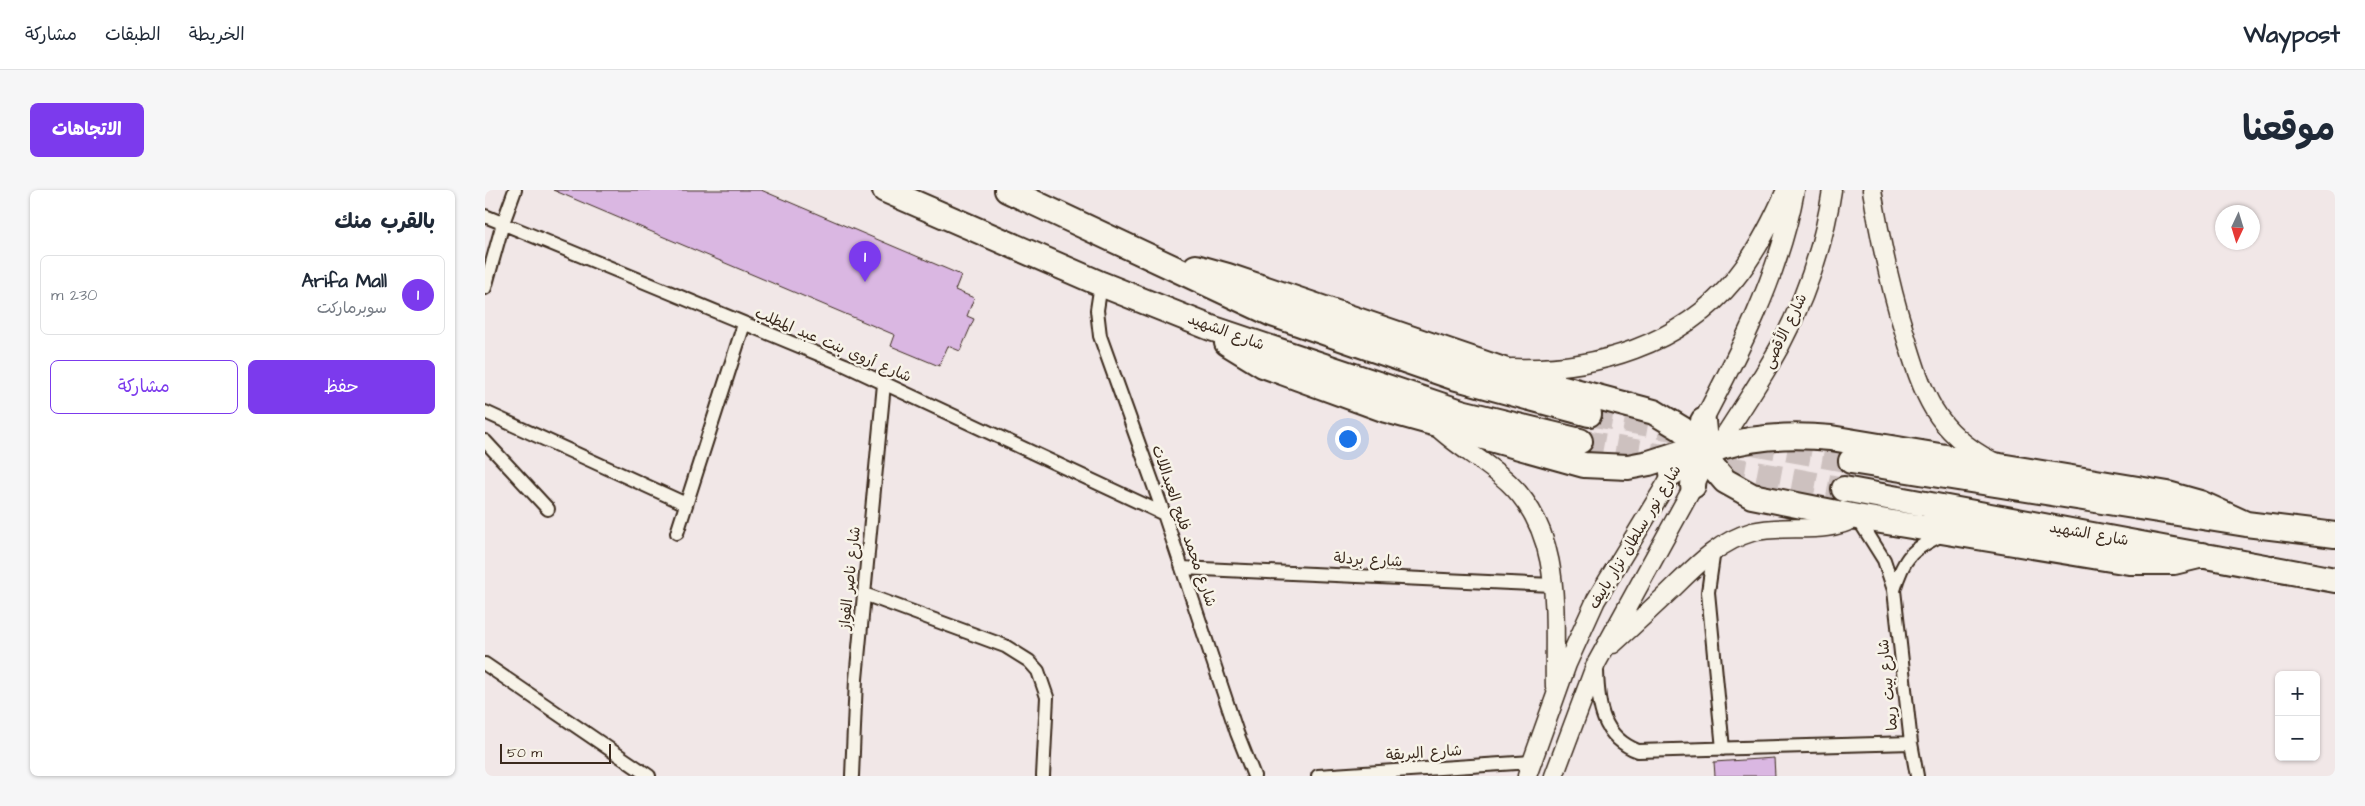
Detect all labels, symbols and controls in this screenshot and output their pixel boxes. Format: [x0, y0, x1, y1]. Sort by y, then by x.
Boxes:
text: Waypost [2243, 18, 2340, 52]
text: مشاركة [25, 22, 77, 47]
text: الطبقات [105, 22, 161, 47]
text: الخريطة [189, 22, 245, 47]
button: الاتجاهات [30, 103, 144, 157]
text: موقعنا [2242, 105, 2335, 154]
north arrow [2215, 205, 2260, 250]
text: بالقرب منك [334, 207, 435, 236]
pin: 1 [849, 241, 881, 282]
text: Arifa Mall [302, 268, 387, 295]
text: 230 m [51, 284, 97, 306]
text: 1 [417, 284, 419, 306]
street label: شارع الأقصى [1758, 290, 1812, 372]
text: سوبرماركت [317, 297, 387, 319]
street label: شارع أروى بنت عبد المطلب [752, 303, 914, 387]
street label: شارع الشهيد [1185, 308, 1267, 356]
button: مشاركة [50, 360, 238, 414]
button: حفظ [248, 360, 435, 414]
your location [1335, 426, 1361, 452]
street label: شارع محمد فليح العبداللات [1146, 442, 1222, 610]
street label: شارع نور سلطان نزار باييف [1584, 461, 1686, 613]
street label: شارع الشهيد [2048, 517, 2130, 551]
street label: شارع ناصر الفواز [834, 525, 866, 632]
street label: شارع بردلة [1333, 548, 1403, 572]
street label: شارع بيت ريما [1873, 638, 1903, 732]
map controls [2275, 671, 2320, 761]
button: + [2275, 671, 2320, 716]
button: − [2275, 716, 2320, 761]
street label: شارع البريقة [1385, 740, 1463, 766]
scale bar [500, 741, 611, 764]
text: 50 m [507, 743, 542, 763]

